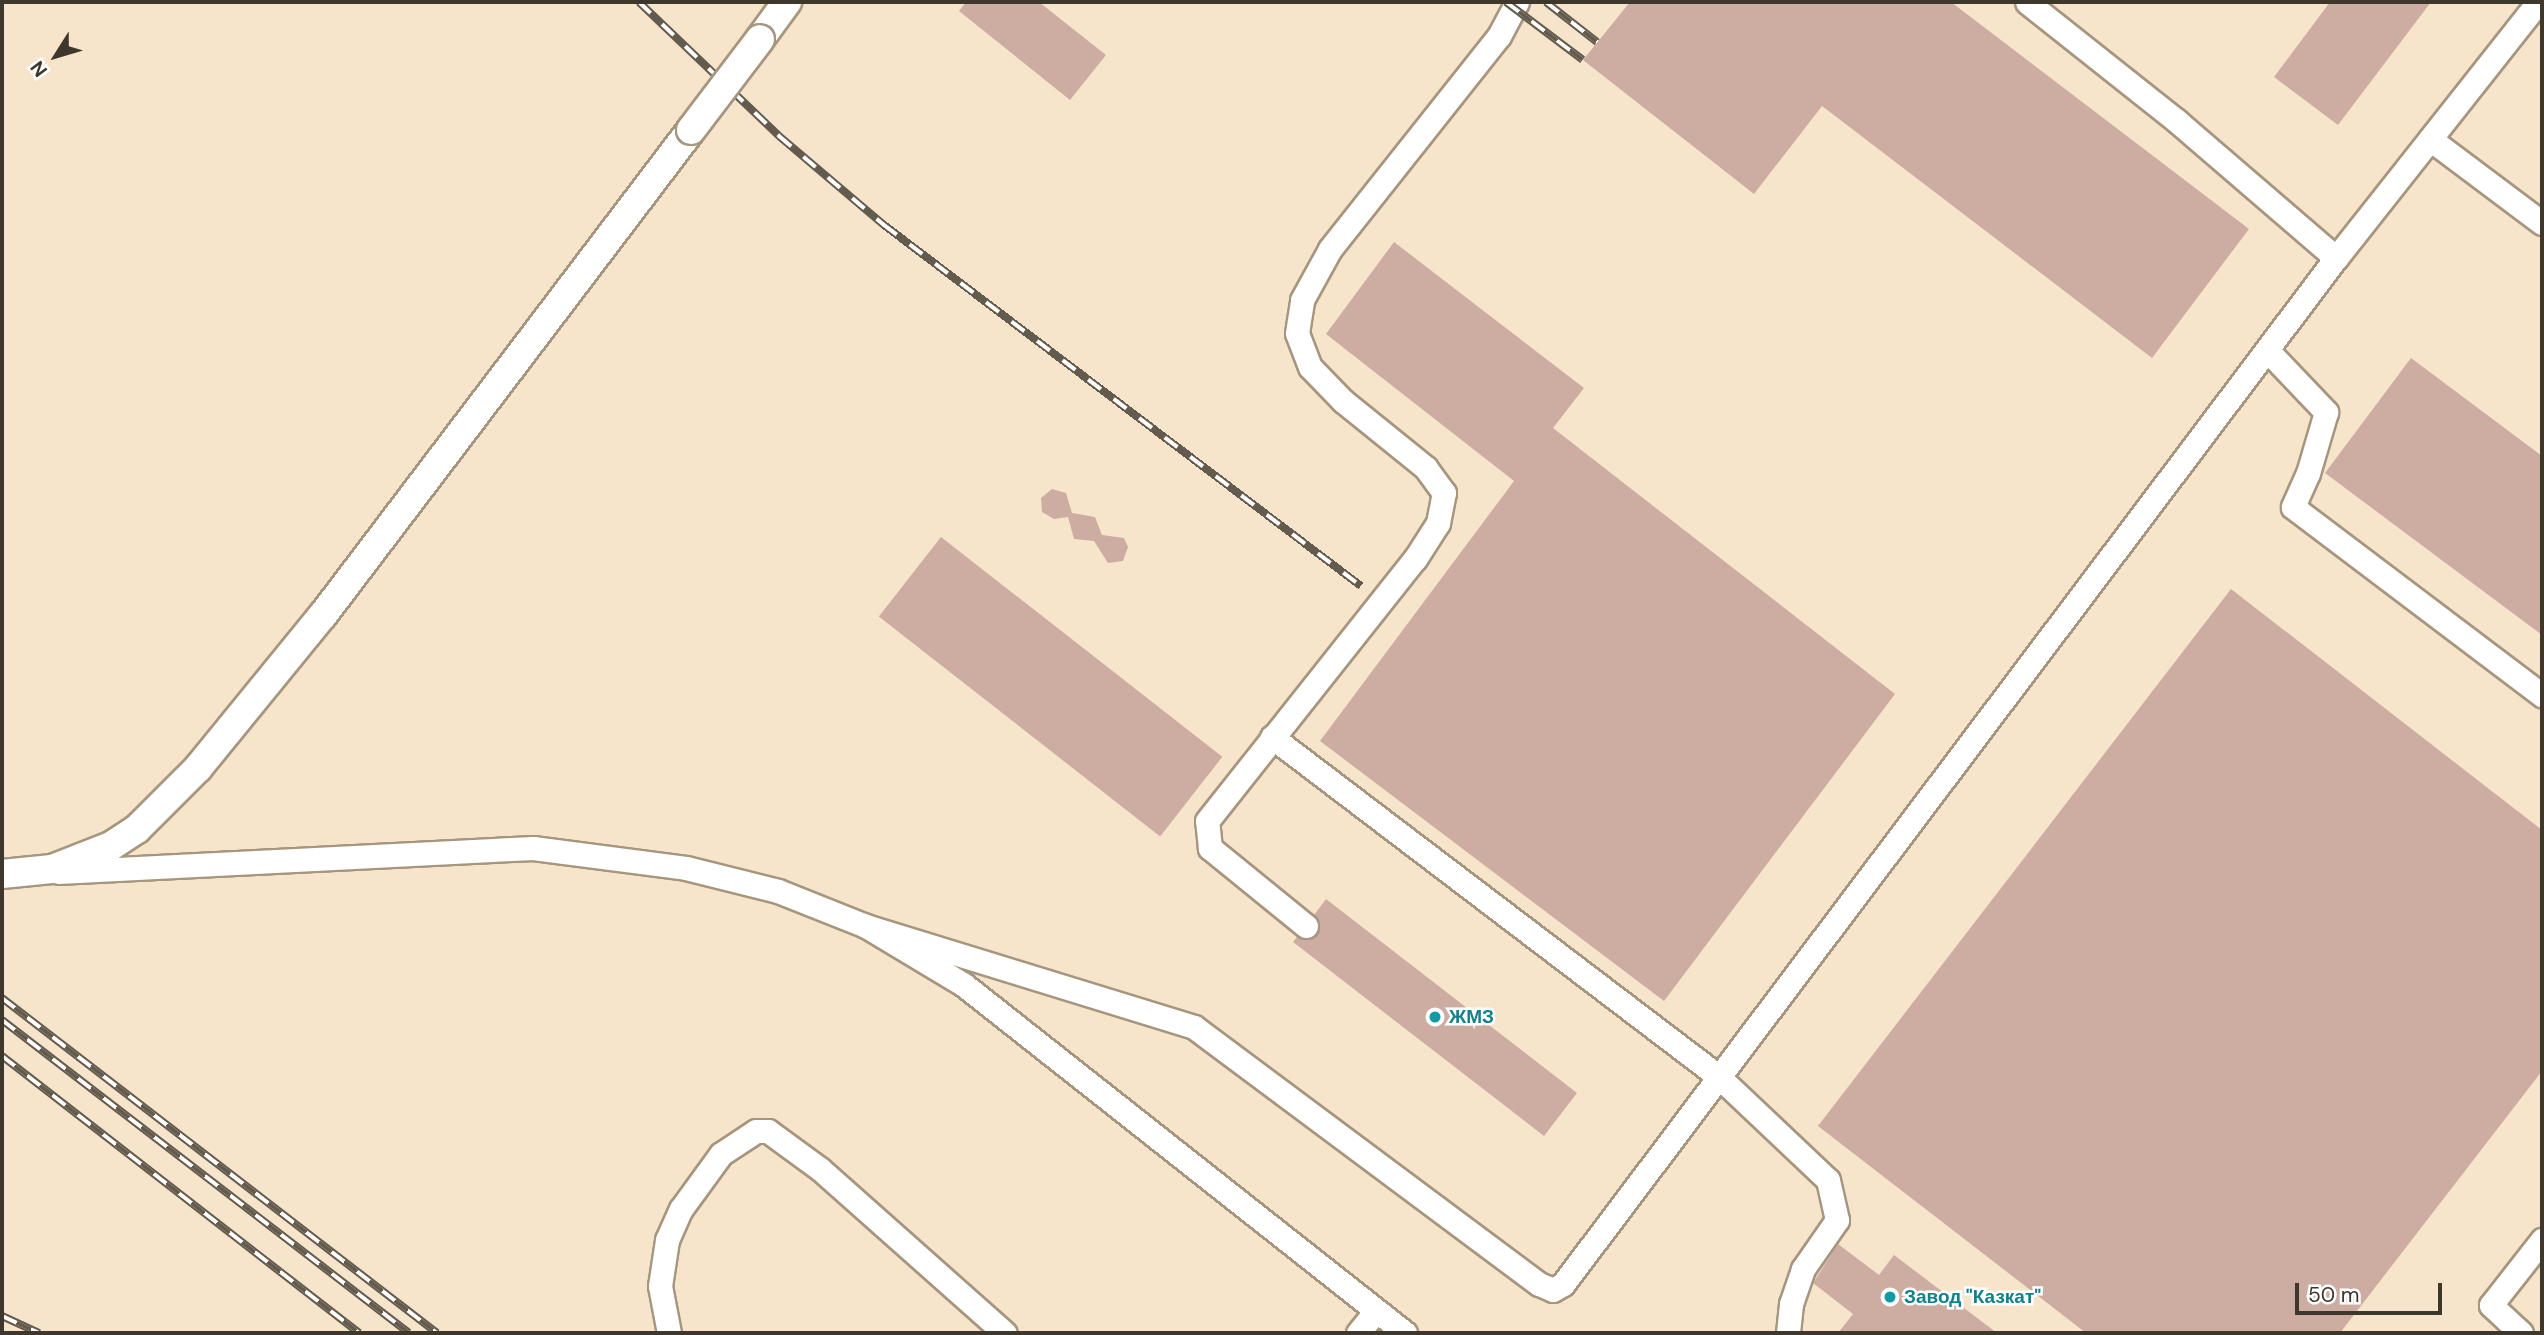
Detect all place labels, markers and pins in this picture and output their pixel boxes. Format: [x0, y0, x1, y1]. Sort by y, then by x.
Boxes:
place label: ЖМЗ [1449, 1006, 1494, 1028]
marker: ЖМЗ [1427, 1009, 1443, 1025]
place label: Завод "Казкат" [1904, 1286, 2041, 1308]
marker: Завод "Казкат" [1882, 1289, 1898, 1305]

